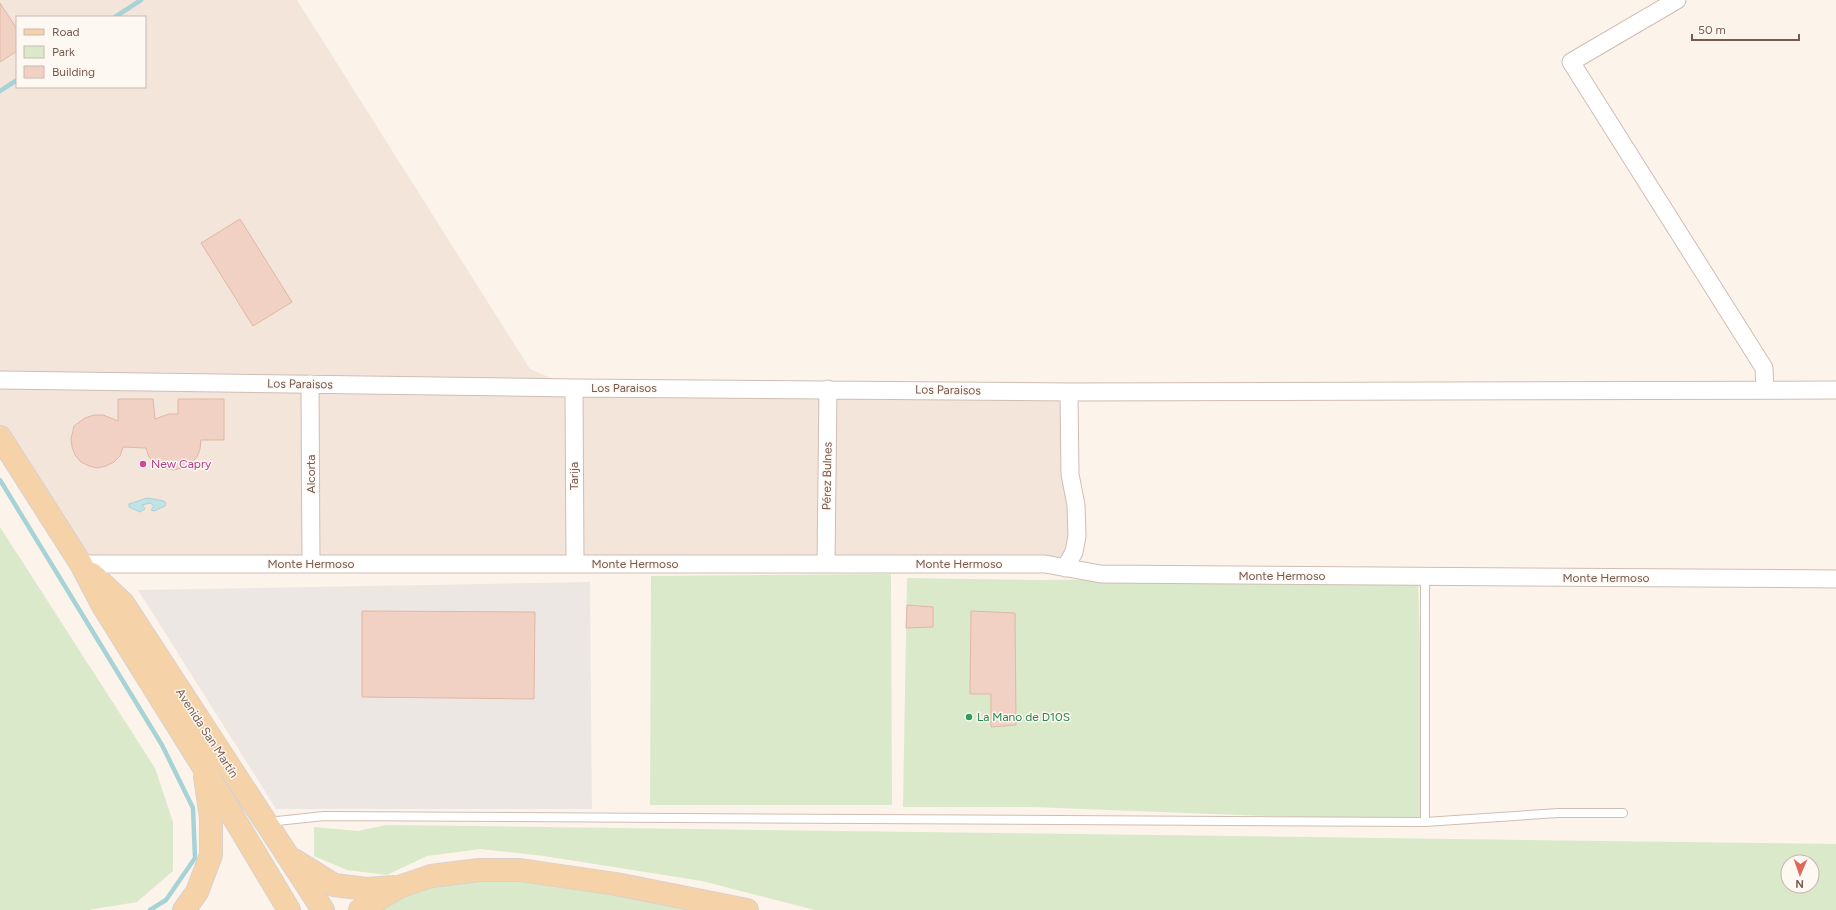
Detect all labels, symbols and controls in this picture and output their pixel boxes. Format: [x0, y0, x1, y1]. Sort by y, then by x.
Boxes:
legend [16, 16, 146, 88]
scale bar [1692, 16, 1799, 42]
text: 50 m [1698, 23, 1726, 37]
text: Road [52, 25, 80, 39]
text: Park [52, 45, 75, 59]
text: Building [52, 65, 95, 79]
street label: Los Paraisos [267, 376, 333, 392]
street label: Los Paraisos [591, 381, 657, 395]
street label: Los Paraisos [915, 382, 981, 398]
street label: Pérez Bulnes [819, 441, 835, 510]
street label: Alcorta [304, 455, 318, 493]
place label: New Capry [151, 457, 212, 471]
marker: New Capry [138, 459, 148, 469]
street label: Tarija [567, 462, 581, 490]
street label: Monte Hermoso [267, 557, 355, 571]
street label: Monte Hermoso [591, 557, 679, 571]
street label: Monte Hermoso [915, 557, 1003, 571]
street label: Monte Hermoso [1238, 569, 1326, 583]
street label: Monte Hermoso [1562, 571, 1650, 585]
street label: Avenida San Martín [173, 686, 241, 781]
place label: La Mano de D10S [977, 710, 1070, 724]
marker: La Mano de D10S [964, 712, 974, 722]
north arrow [1780, 854, 1820, 894]
text: N [1795, 877, 1804, 890]

